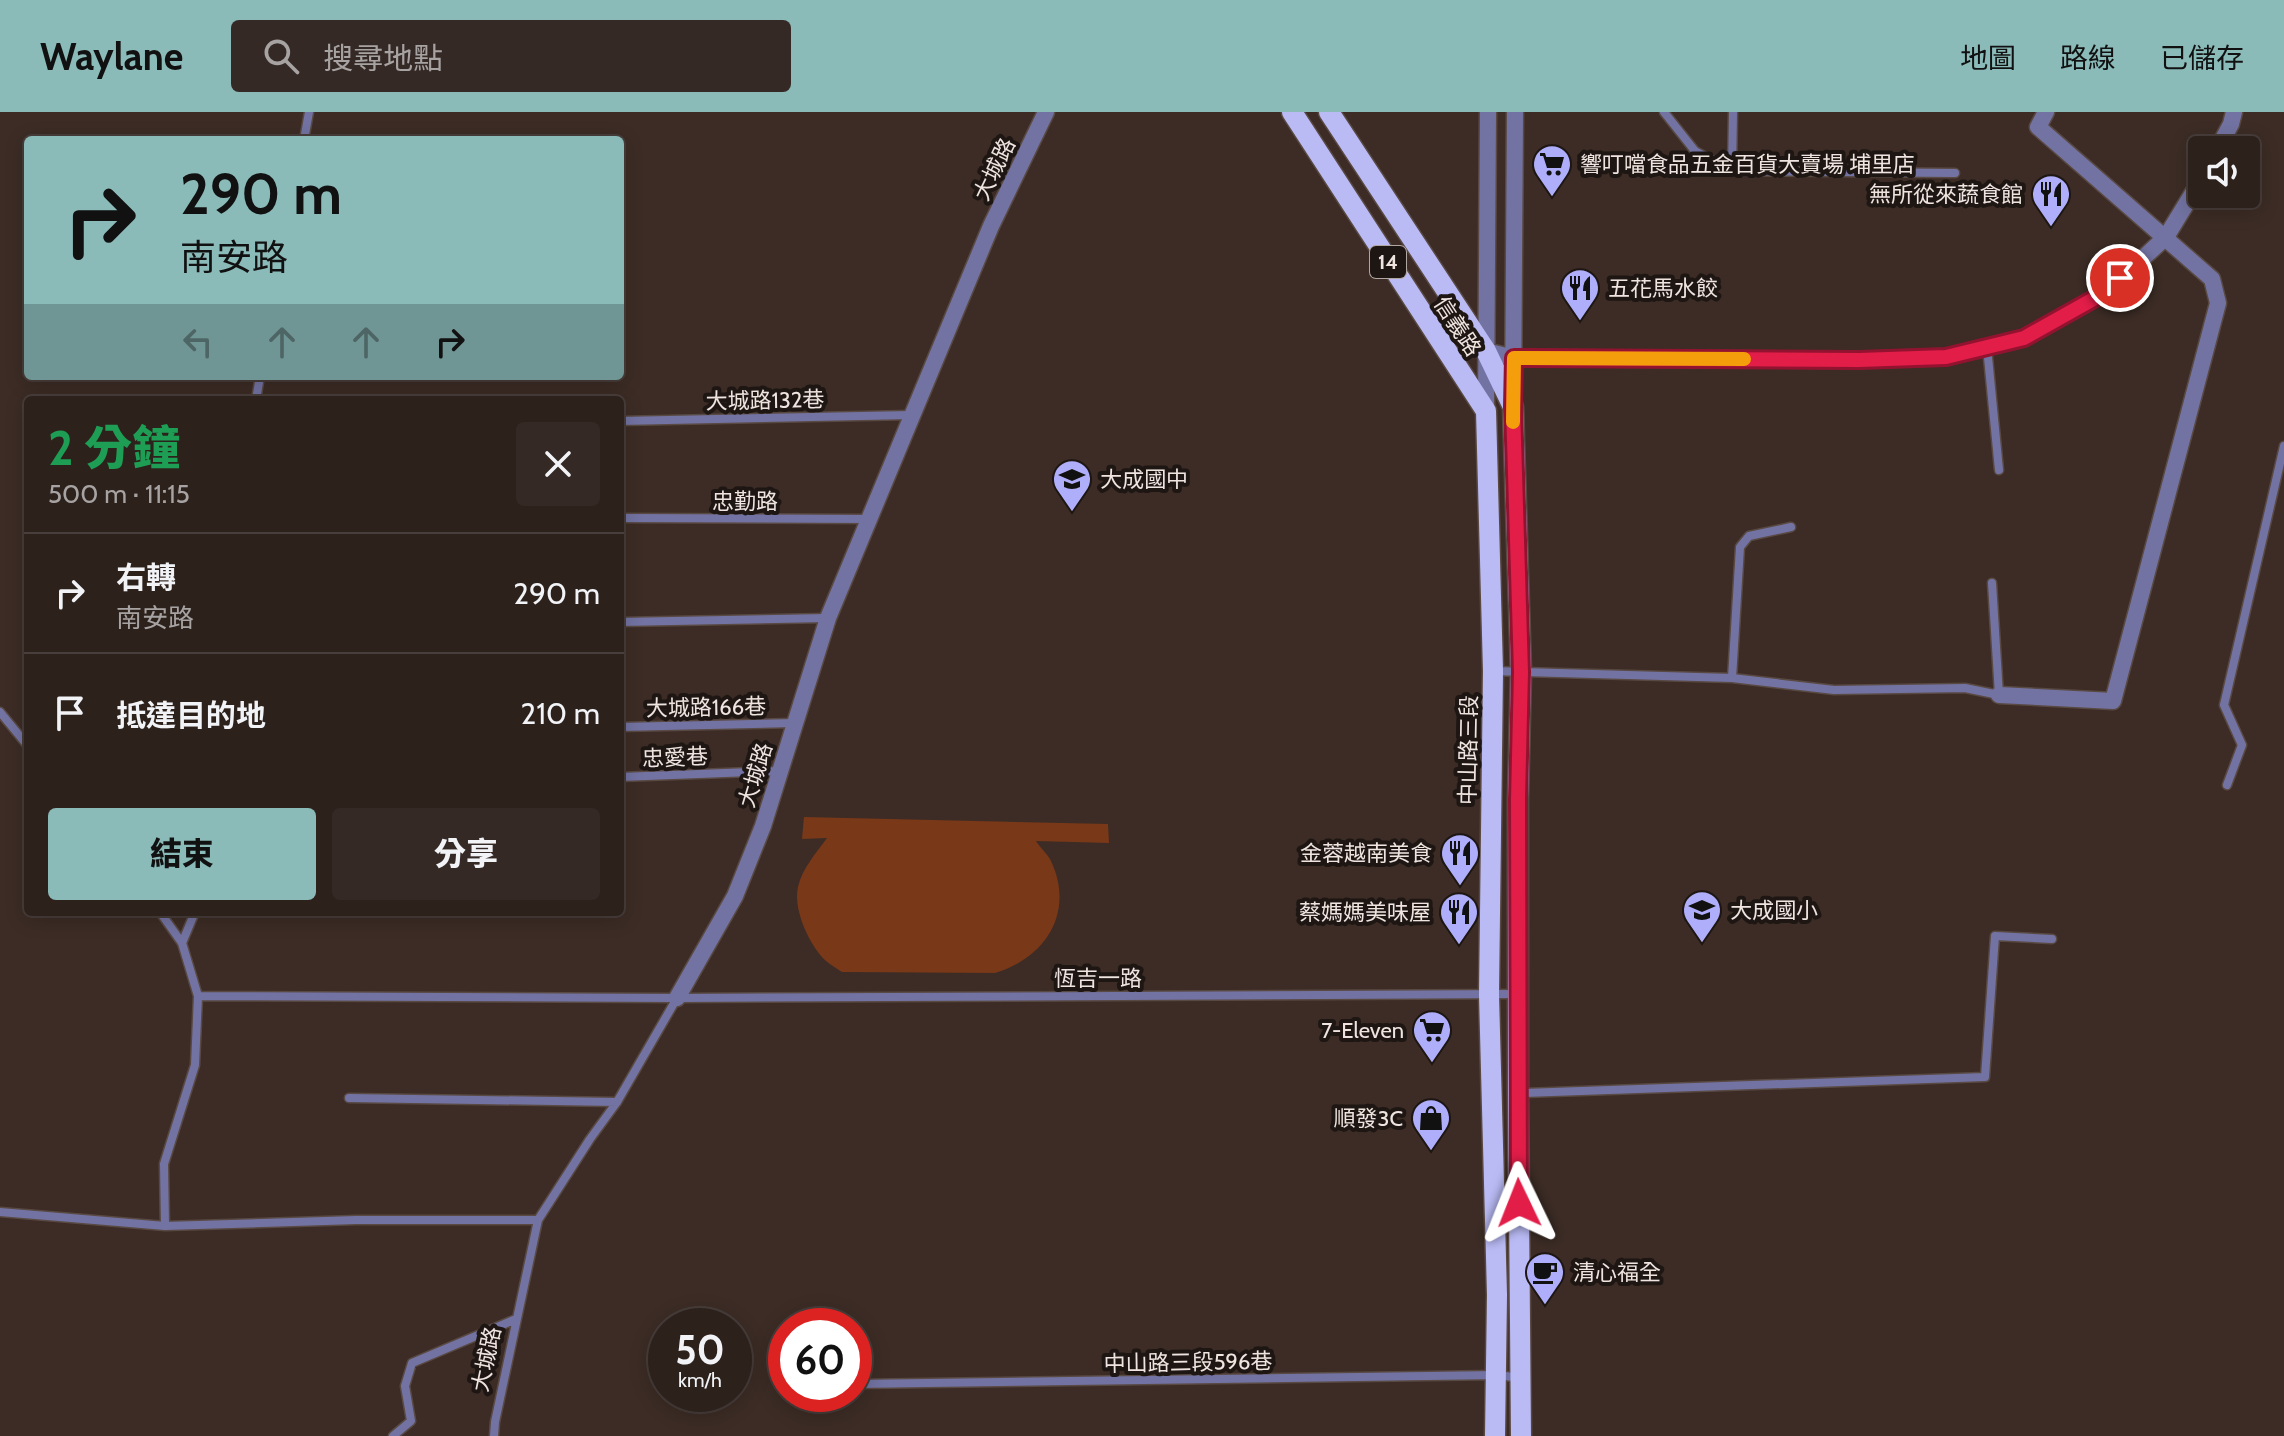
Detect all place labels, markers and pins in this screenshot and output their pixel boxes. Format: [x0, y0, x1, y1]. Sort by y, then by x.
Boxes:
supermarket icon: 響叮噹食品五金百貨大賣場 埔里店 [1531, 143, 1573, 198]
place label: 響叮噹食品五金百貨大賣場 埔里店 [1580, 151, 1915, 178]
restaurant icon: 無所從來蔬食館 [2030, 173, 2072, 228]
place label: 無所從來蔬食館 [1869, 181, 2023, 208]
pin [2086, 244, 2154, 312]
restaurant icon: 五花馬水餃 [1559, 267, 1601, 322]
place label: 五花馬水餃 [1608, 275, 1718, 302]
school or university icon: 大成國中 [1051, 458, 1093, 513]
place label: 大成國中 [1100, 466, 1188, 493]
restaurant icon: 金蓉越南美食 [1439, 832, 1481, 887]
place label: 金蓉越南美食 [1300, 840, 1432, 867]
school or university icon: 大成國小 [1681, 889, 1723, 944]
restaurant icon: 蔡媽媽美味屋 [1438, 891, 1480, 946]
place label: 大成國小 [1730, 897, 1818, 924]
place label: 蔡媽媽美味屋 [1299, 899, 1431, 926]
supermarket icon: 7-Eleven [1411, 1009, 1453, 1064]
place label: 7-Eleven [1321, 1017, 1404, 1044]
shop icon: 順發3C [1410, 1097, 1452, 1152]
place label: 順發3C [1334, 1105, 1403, 1132]
cafe icon: 清心福全 [1524, 1251, 1566, 1306]
place label: 清心福全 [1573, 1259, 1661, 1286]

